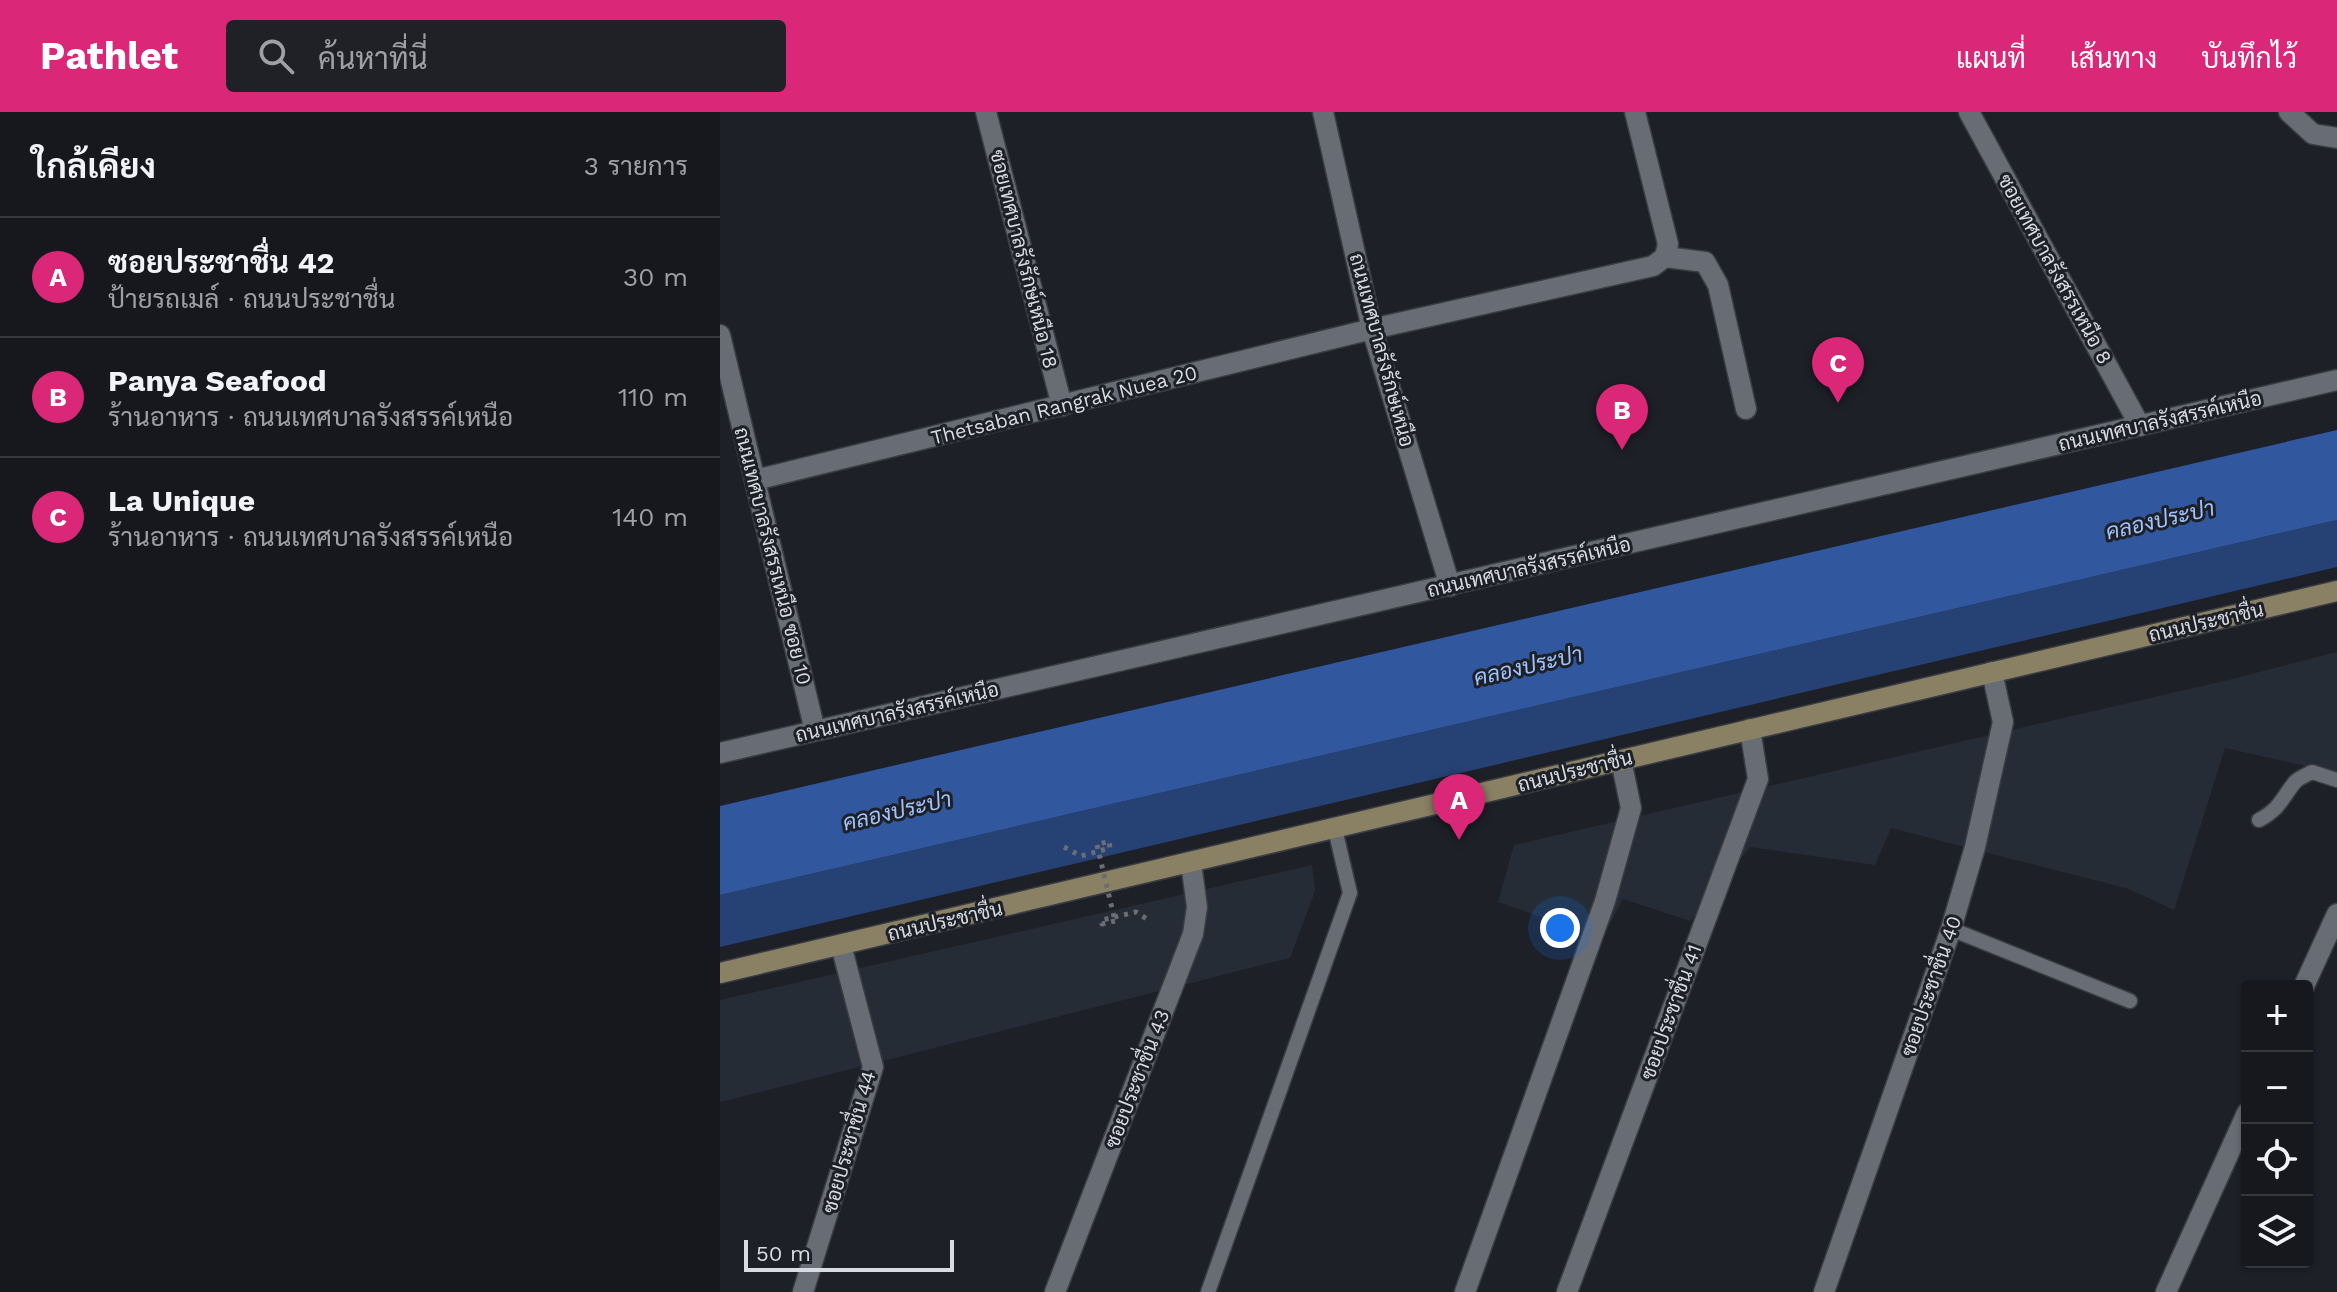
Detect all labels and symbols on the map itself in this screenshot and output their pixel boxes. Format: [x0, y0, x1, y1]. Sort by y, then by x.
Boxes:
street label: ซอยเทศบาลรังรักษ์เหนือ 18 [985, 147, 1065, 371]
street label: ซอยเทศบาลรังสรรเหนือ 8 [1993, 169, 2119, 368]
street label: ถนนเทศบาลรังรักษ์เหนือ [1345, 250, 1421, 450]
pin: C [1812, 337, 1864, 403]
street label: Thetsaban Rangrak Nuea 20 [928, 360, 1200, 450]
pin: B [1596, 384, 1648, 450]
street label: ถนนเทศบาลรังสรรค์เหนือ [2056, 384, 2264, 456]
street label: ถนนเทศบาลรังสรรเหนือ ซอย 10 [729, 424, 819, 687]
water label: คลองประปา [2103, 495, 2217, 545]
street label: ถนนเทศบาลรังสรรค์เหนือ [1425, 530, 1633, 602]
street label: ถนนประชาชื่น [2145, 592, 2266, 647]
water label: คลองประปา [1471, 641, 1585, 691]
street label: ถนนเทศบาลรังสรรค์เหนือ [793, 675, 1001, 747]
street label: ถนนประชาชื่น [1514, 740, 1635, 797]
pin: A [1433, 774, 1485, 840]
water label: คลองประปา [840, 786, 954, 836]
street label: ถนนประชาชื่น [884, 891, 1005, 946]
your location [1540, 908, 1580, 948]
street label: ซอยประชาชื่น 40 [1891, 911, 1966, 1059]
street label: ซอยประชาชื่น 41 [1631, 939, 1707, 1083]
street label: ซอยประชาชื่น 43 [1095, 1005, 1174, 1152]
street label: ซอยประชาชื่น 44 [812, 1067, 881, 1216]
scale bar [744, 1236, 954, 1272]

